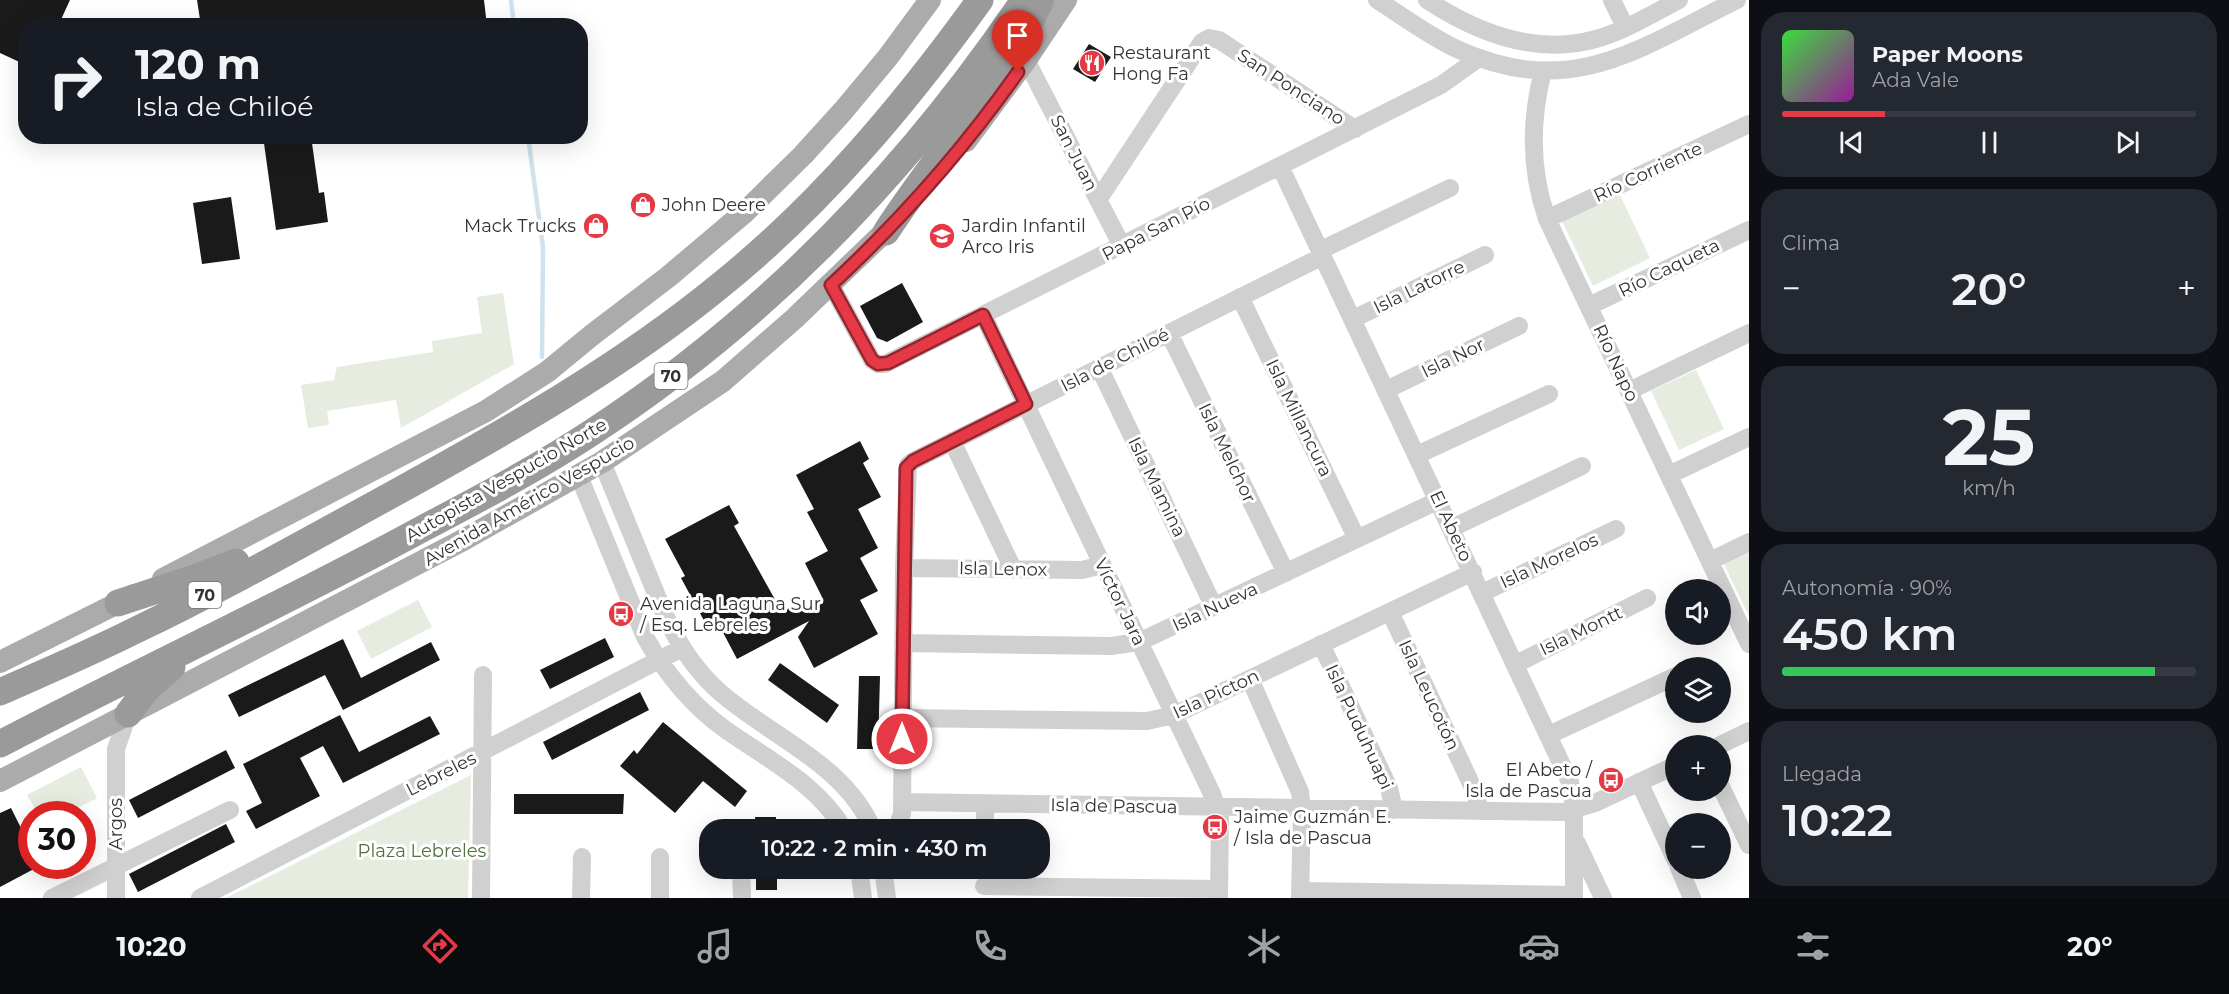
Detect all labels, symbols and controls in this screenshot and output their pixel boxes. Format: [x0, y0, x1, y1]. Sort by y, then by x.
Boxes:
pin [992, 10, 1043, 72]
icon: arrive [1001, 19, 1034, 52]
text: 120 m [135, 38, 261, 90]
text: Paper Moons [1872, 41, 2023, 68]
icon: right [36, 42, 114, 120]
place label: Restaurant Hong Fa [1112, 42, 1211, 85]
street label: San Ponciano [1233, 44, 1349, 130]
restaurant icon: Restaurant Hong Fa [1077, 48, 1107, 78]
text: Ada Vale [1872, 68, 1959, 92]
text: Isla de Chiloé [135, 90, 313, 123]
street label: San Juan [1045, 111, 1103, 195]
icon: previous [1835, 126, 1868, 159]
icon: pause [1973, 126, 2006, 159]
icon: next [2111, 126, 2144, 159]
street label: Río Corriente [1590, 137, 1706, 207]
shop icon: John Deere [628, 190, 658, 220]
street label: Papa San Pío [1098, 192, 1214, 266]
place label: John Deere [661, 194, 766, 216]
shop icon: Mack Trucks [581, 211, 611, 241]
place label: Mack Trucks [464, 215, 576, 237]
place label: Jardin Infantil Arco Iris [961, 215, 1086, 258]
school or university icon: Jardin Infantil Arco Iris [927, 221, 957, 251]
text: Clima [1782, 231, 1840, 255]
street label: Río Caqueta [1615, 234, 1723, 302]
street label: Isla Latorre [1370, 255, 1468, 319]
text: 20° [1951, 261, 2027, 316]
text: − [1782, 268, 1801, 308]
text: + [2177, 268, 2196, 308]
street label: Río Napo [1589, 321, 1643, 405]
street label: Isla de Chiloé [1057, 323, 1173, 397]
street label: Isla Nor [1418, 333, 1488, 383]
street label: Isla Millancura [1261, 356, 1337, 480]
road number: 70 [654, 363, 688, 389]
text: 25 [1943, 389, 2035, 485]
street label: Isla Melchor [1193, 400, 1261, 506]
street label: Autopista Vespucio Norte [401, 413, 611, 547]
street label: Avenida Américo Vespucio [420, 432, 638, 570]
street label: Isla Mamina [1123, 433, 1191, 541]
text: km/h [1962, 476, 2016, 500]
street label: El Abeto [1425, 487, 1477, 565]
street label: Isla Morelos [1496, 529, 1602, 593]
street label: Víctor Jara [1089, 555, 1151, 649]
street label: Isla Lenox [959, 557, 1048, 581]
text: Autonomía · 90% [1782, 576, 1952, 600]
street label: Isla Nueva [1169, 578, 1261, 636]
map controls [1665, 579, 1731, 879]
button: sound [1665, 579, 1731, 645]
road number: 70 [188, 582, 222, 608]
place label: Avenida Laguna Sur / Esq. Lebreles [639, 593, 821, 636]
bus stop icon: Avenida Laguna Sur / Esq. Lebreles [606, 599, 636, 629]
street label: Isla Montt [1536, 602, 1626, 660]
text: 450 km [1782, 606, 1957, 661]
street label: Isla Leucotón [1394, 636, 1464, 754]
button: layers [1665, 657, 1731, 723]
street label: Isla Puduhuapi [1320, 661, 1398, 793]
street label: Isla Picton [1169, 664, 1263, 724]
position arrow [870, 707, 934, 771]
button: + [1665, 735, 1731, 801]
street label: Lebreles [402, 747, 480, 801]
place label: El Abeto / Isla de Pascua [1465, 759, 1593, 802]
text: Llegada [1782, 762, 1862, 786]
bus stop icon: El Abeto / Isla de Pascua [1596, 765, 1626, 795]
text: 10:22 [1782, 792, 1893, 847]
street label: Isla de Pascua [1050, 794, 1178, 818]
street label: Argos [105, 798, 127, 850]
speed limit sign: 30 [18, 801, 96, 879]
place label: Jaime Guzmán E. / Isla de Pascua [1233, 806, 1391, 849]
bus stop icon: Jaime Guzmán E. / Isla de Pascua [1200, 812, 1230, 842]
button: − [1665, 813, 1731, 879]
text: 10:22 · 2 min · 430 m [762, 835, 988, 862]
park label: Plaza Lebreles [358, 840, 487, 862]
icon: directions [419, 925, 461, 967]
icon: music [694, 925, 736, 967]
icon: phone [969, 925, 1011, 967]
icon: climate [1243, 925, 1285, 967]
icon: car [1518, 925, 1560, 967]
icon: filters [1792, 925, 1834, 967]
text: 10:20 [116, 930, 187, 963]
text: 20° [2067, 930, 2113, 963]

